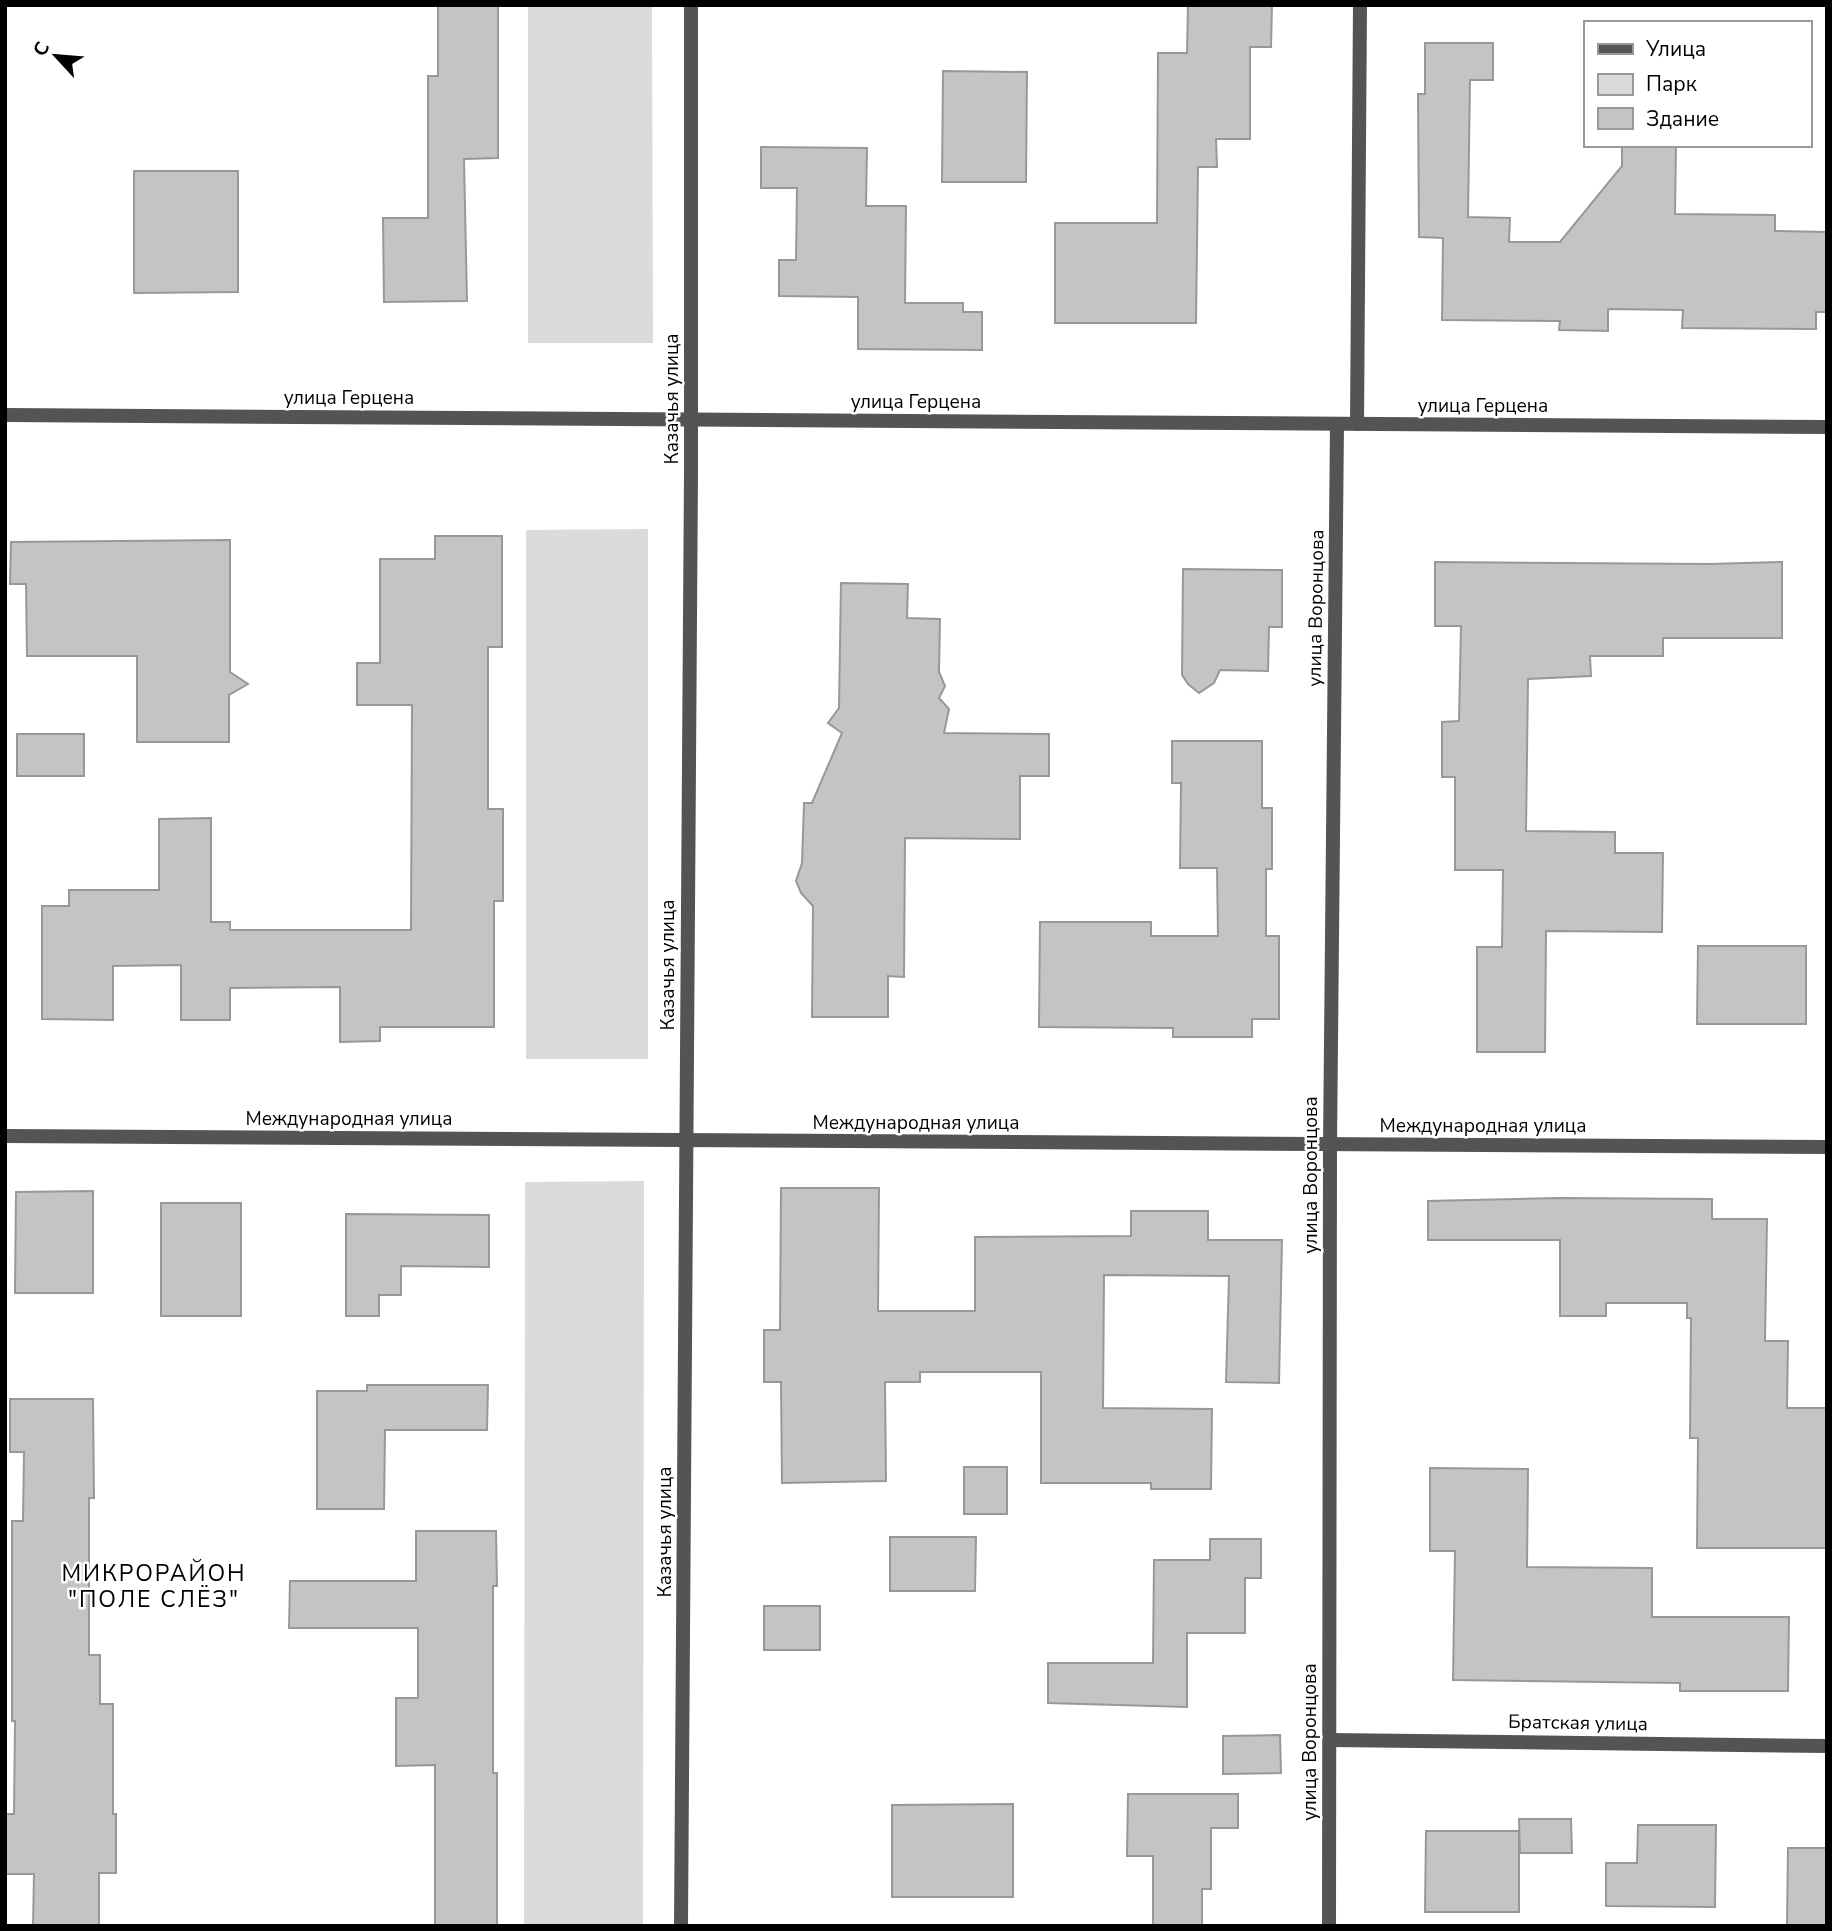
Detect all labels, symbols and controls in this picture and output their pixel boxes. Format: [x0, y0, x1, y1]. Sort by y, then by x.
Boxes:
north arrow [21, 21, 91, 91]
legend [1584, 21, 1811, 147]
text: Улица [1645, 35, 1706, 63]
text: С [27, 37, 56, 60]
text: Парк [1646, 70, 1698, 98]
text: Здание [1646, 105, 1719, 133]
street label: Казачья улица [659, 333, 685, 465]
street label: улица Герцена [284, 385, 414, 411]
street label: улица Герцена [851, 389, 981, 415]
street label: улица Герцена [1418, 393, 1548, 419]
street label: улица Воронцова [1302, 529, 1330, 687]
street label: Казачья улица [655, 899, 681, 1031]
street label: улица Воронцова [1298, 1096, 1324, 1254]
street label: Международная улица [246, 1106, 452, 1132]
street label: Международная улица [813, 1110, 1019, 1136]
street label: Международная улица [1380, 1113, 1586, 1139]
street label: Казачья улица [652, 1466, 678, 1598]
district label: МИКРОРАЙОН "ПОЛЕ СЛЁЗ" [61, 1558, 247, 1615]
street label: улица Воронцова [1297, 1663, 1323, 1821]
street label: Братская улица [1508, 1709, 1648, 1737]

